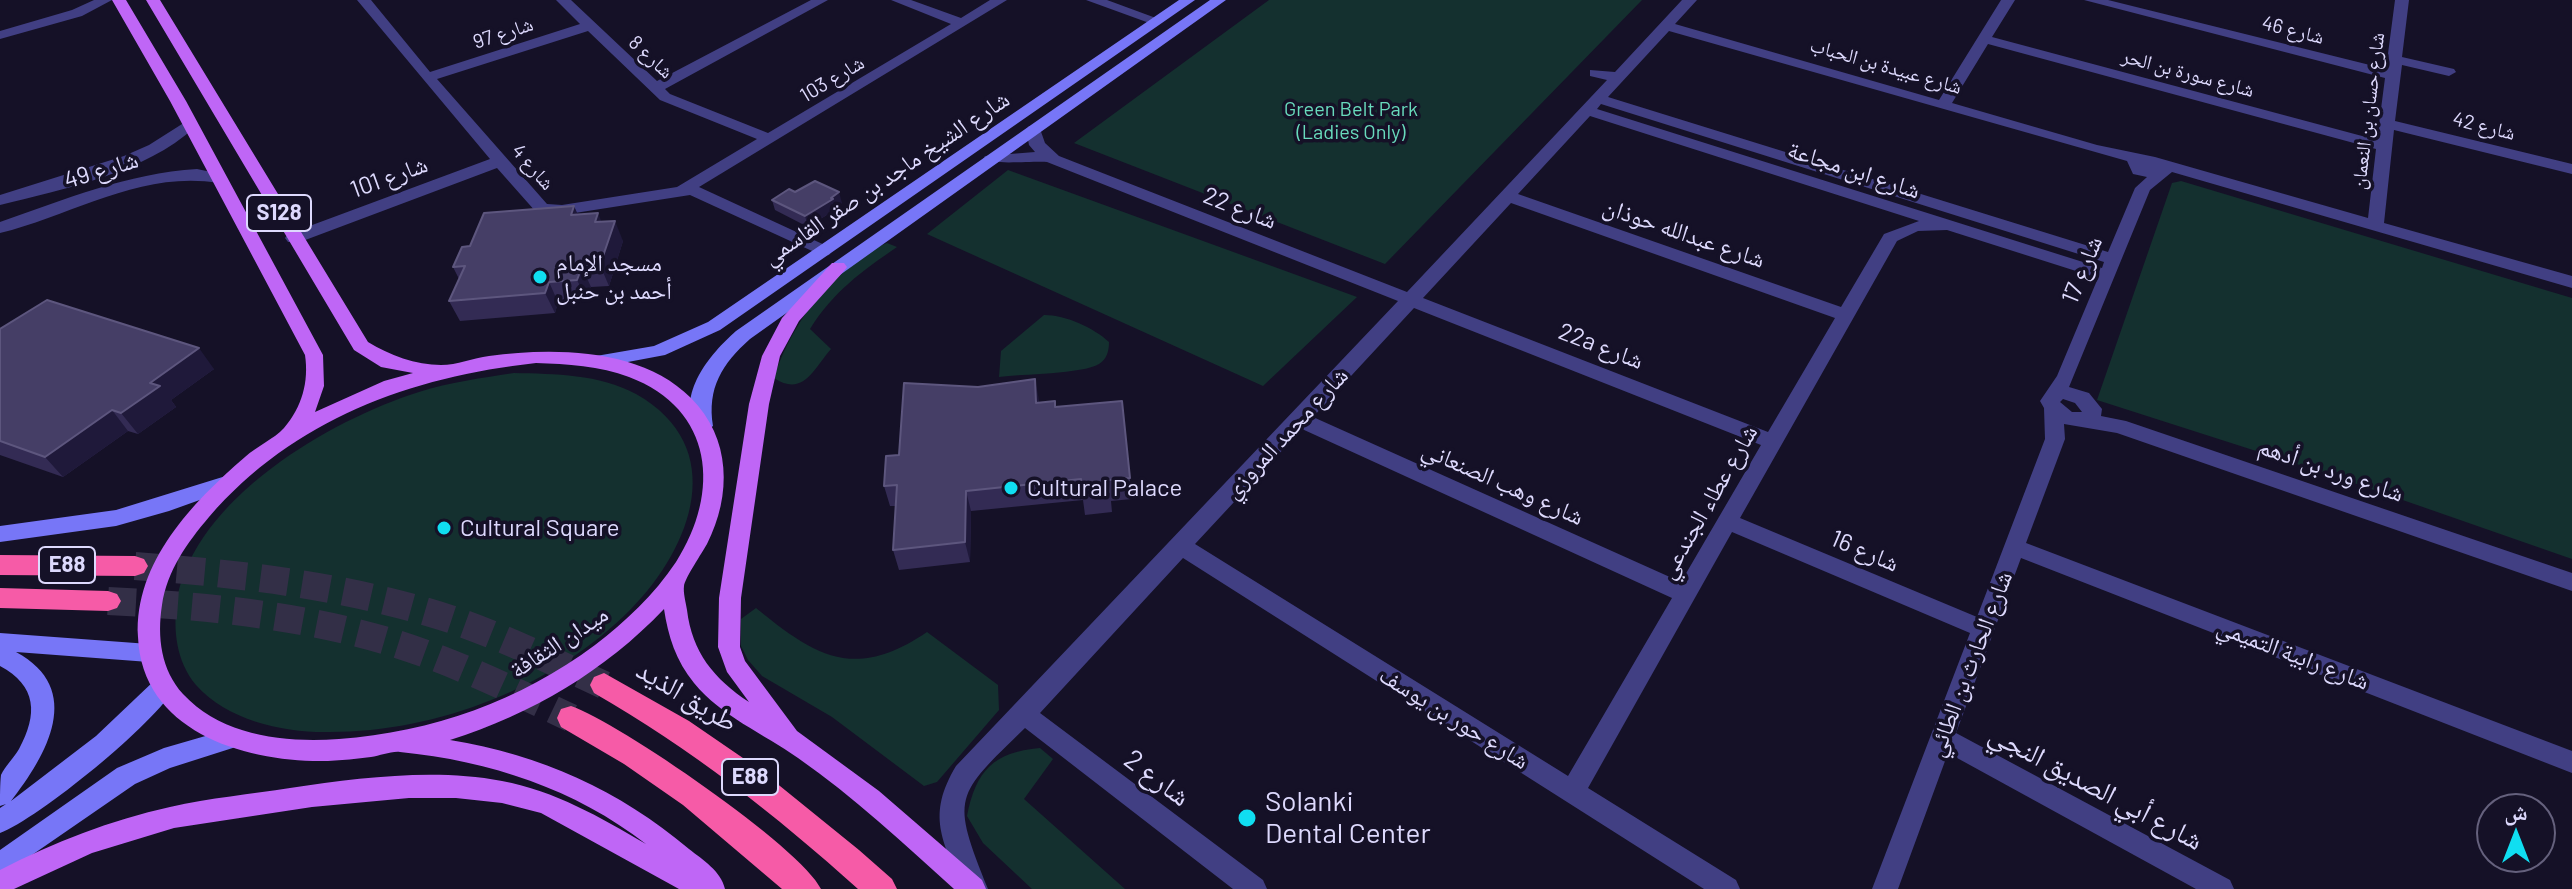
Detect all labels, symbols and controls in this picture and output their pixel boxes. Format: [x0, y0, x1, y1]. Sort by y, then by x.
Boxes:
street label: شارع 46 [2259, 11, 2327, 49]
street label: شارع 97 [470, 12, 536, 54]
street label: شارع 8 [624, 30, 678, 84]
street label: شارع حسان بن النعمان [2346, 31, 2390, 191]
street label: شارع عبيدة بن الحباب [1807, 33, 1965, 99]
street label: شارع سورة بن الحر [2119, 44, 2257, 102]
street label: شارع 103 [796, 51, 868, 107]
street label: شارع الشيخ ماجد بن صقر القاسمي [757, 85, 1015, 271]
park label: Green Belt Park (Ladies Only) [1284, 97, 1418, 144]
street label: شارع 42 [2450, 107, 2518, 145]
street label: شارع ابن مجاعة [1784, 135, 1924, 205]
street label: شارع 4 [507, 139, 559, 195]
street label: شارع 49 [60, 145, 142, 195]
street label: شارع 101 [346, 150, 432, 204]
street label: شارع 22 [1199, 181, 1281, 235]
street label: شارع عبدالله حوذان [1599, 192, 1769, 274]
road number: S128 [247, 195, 311, 231]
street label: شارع 17 [2056, 232, 2108, 308]
place label: مسجد الإمام أحمد بن حنبل [556, 249, 672, 305]
marker: مسجد الإمام أحمد بن حنبل [531, 268, 549, 286]
street label: 22a شارع [1555, 317, 1647, 375]
street label: شارع محمد المروزي [1218, 361, 1354, 505]
street label: شارع عطاء الجندعي [1652, 420, 1764, 584]
street label: شارع ورد بن أدهم [2255, 432, 2407, 508]
street label: شارع وهب الصنعاني [1418, 434, 1588, 532]
place label: Cultural Palace [1027, 474, 1182, 502]
marker: Cultural Palace [1002, 479, 1020, 497]
place label: Cultural Square [460, 514, 620, 542]
marker: Cultural Square [435, 519, 453, 537]
street label: شارع 16 [1827, 524, 1903, 578]
road number: E88 [39, 547, 95, 583]
street label: شارع الحارث بن الطائي [1921, 567, 2019, 761]
street label: ميدان الثقافة [505, 600, 613, 684]
street label: شارع رابية التميمي [2213, 612, 2373, 696]
street label: طريق الذيد [630, 653, 744, 739]
street label: شارع حور بن يوسف [1374, 660, 1534, 776]
street label: شارع أبي الصديق النجي [1983, 716, 2209, 858]
street label: شارع 2 [1117, 742, 1197, 814]
road number: E88 [722, 759, 778, 795]
place label: Solanki Dental Center [1265, 785, 1431, 851]
north arrow [2476, 793, 2556, 873]
text: ش [2504, 798, 2528, 824]
marker: Solanki Dental Center [1236, 807, 1258, 829]

